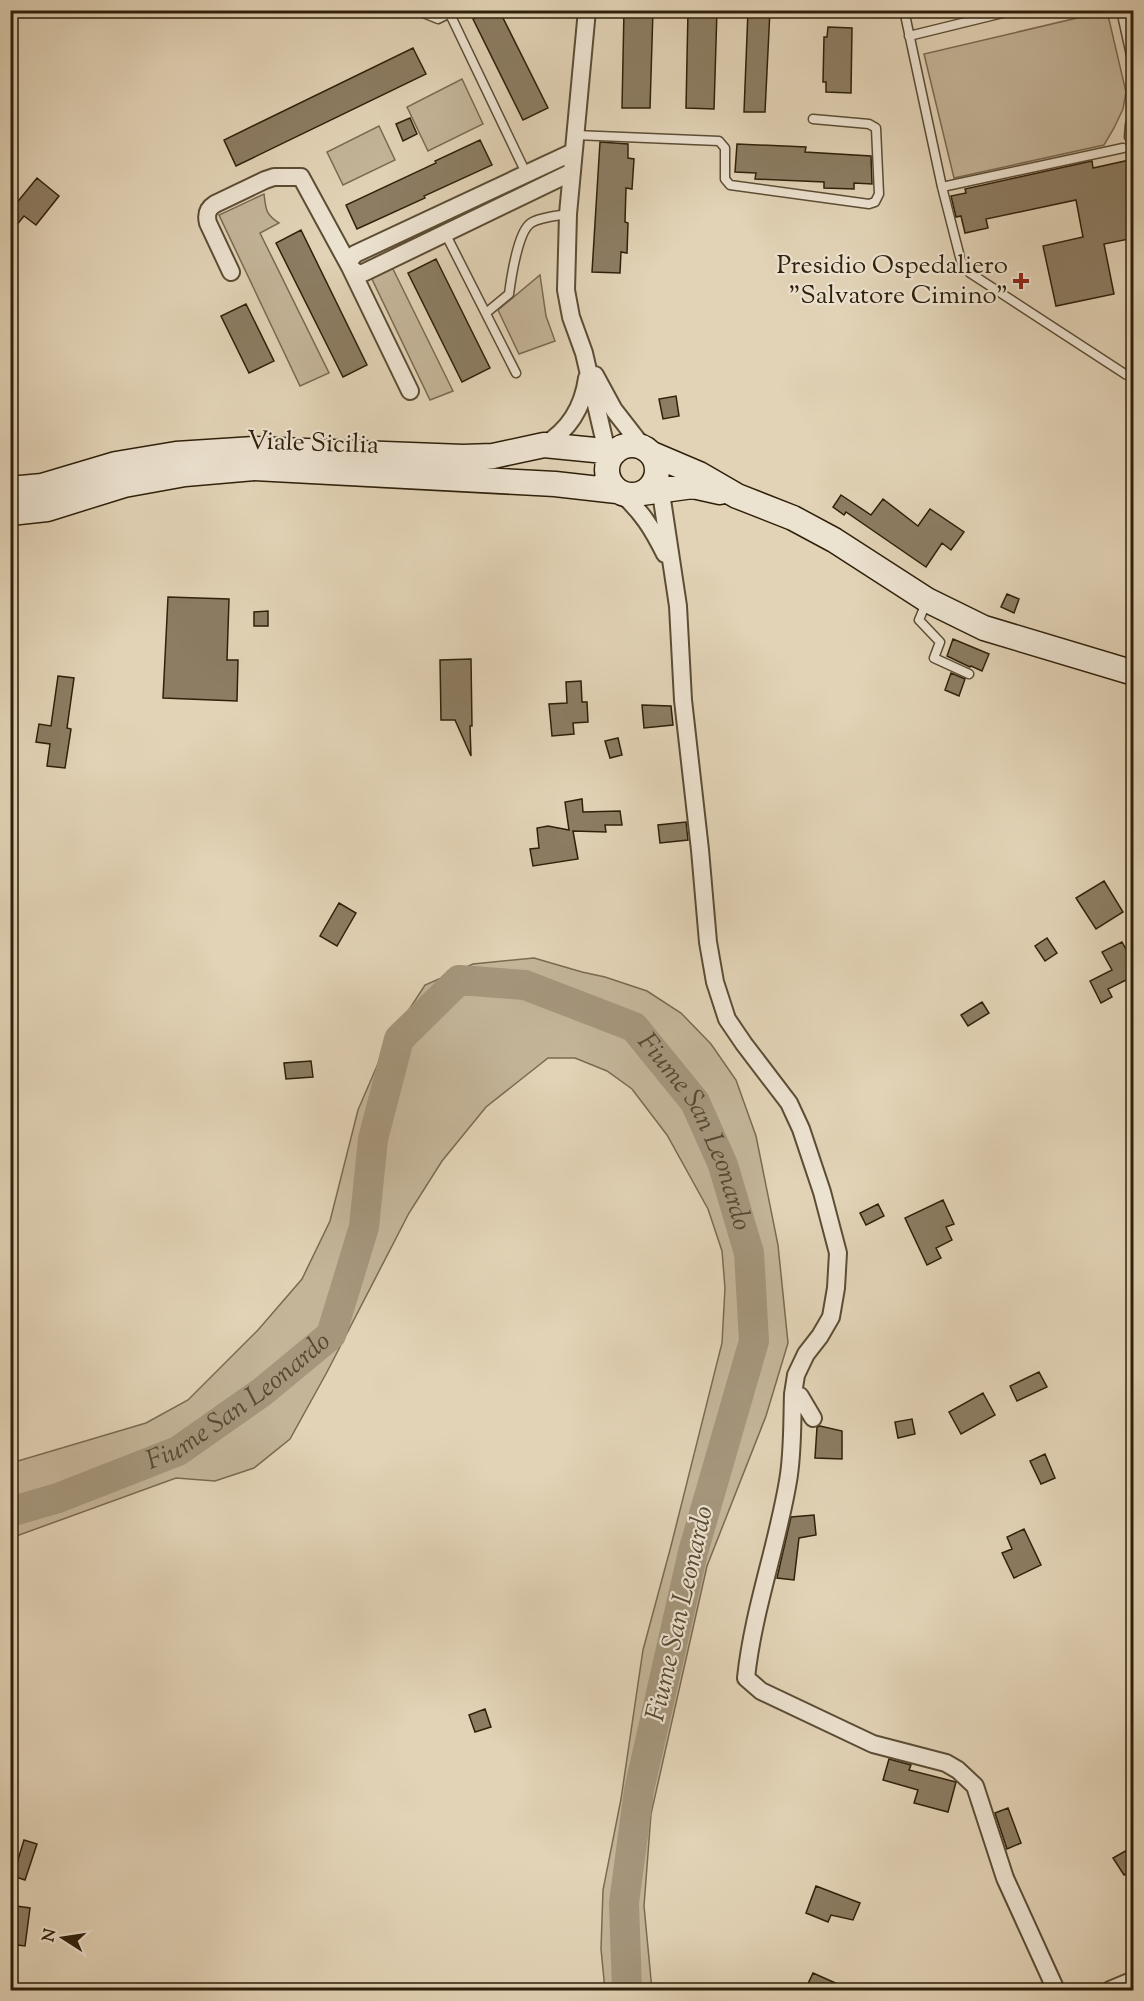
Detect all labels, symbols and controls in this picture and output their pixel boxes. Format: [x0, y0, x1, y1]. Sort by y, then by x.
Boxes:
place label: Presidio Ospedaliero "Salvatore Cimino" [776, 248, 1008, 315]
marker: Presidio Ospedaliero "Salvatore Cimino" [1012, 272, 1030, 290]
street label: Viale Sicilia [246, 423, 380, 465]
water label: Fiume San Leonardo [627, 1025, 761, 1235]
water label: Fiume San Leonardo [140, 1323, 340, 1481]
water label: Fiume San Leonardo [637, 1502, 725, 1726]
north arrow [33, 1908, 93, 1968]
text: N [38, 1927, 63, 1944]

